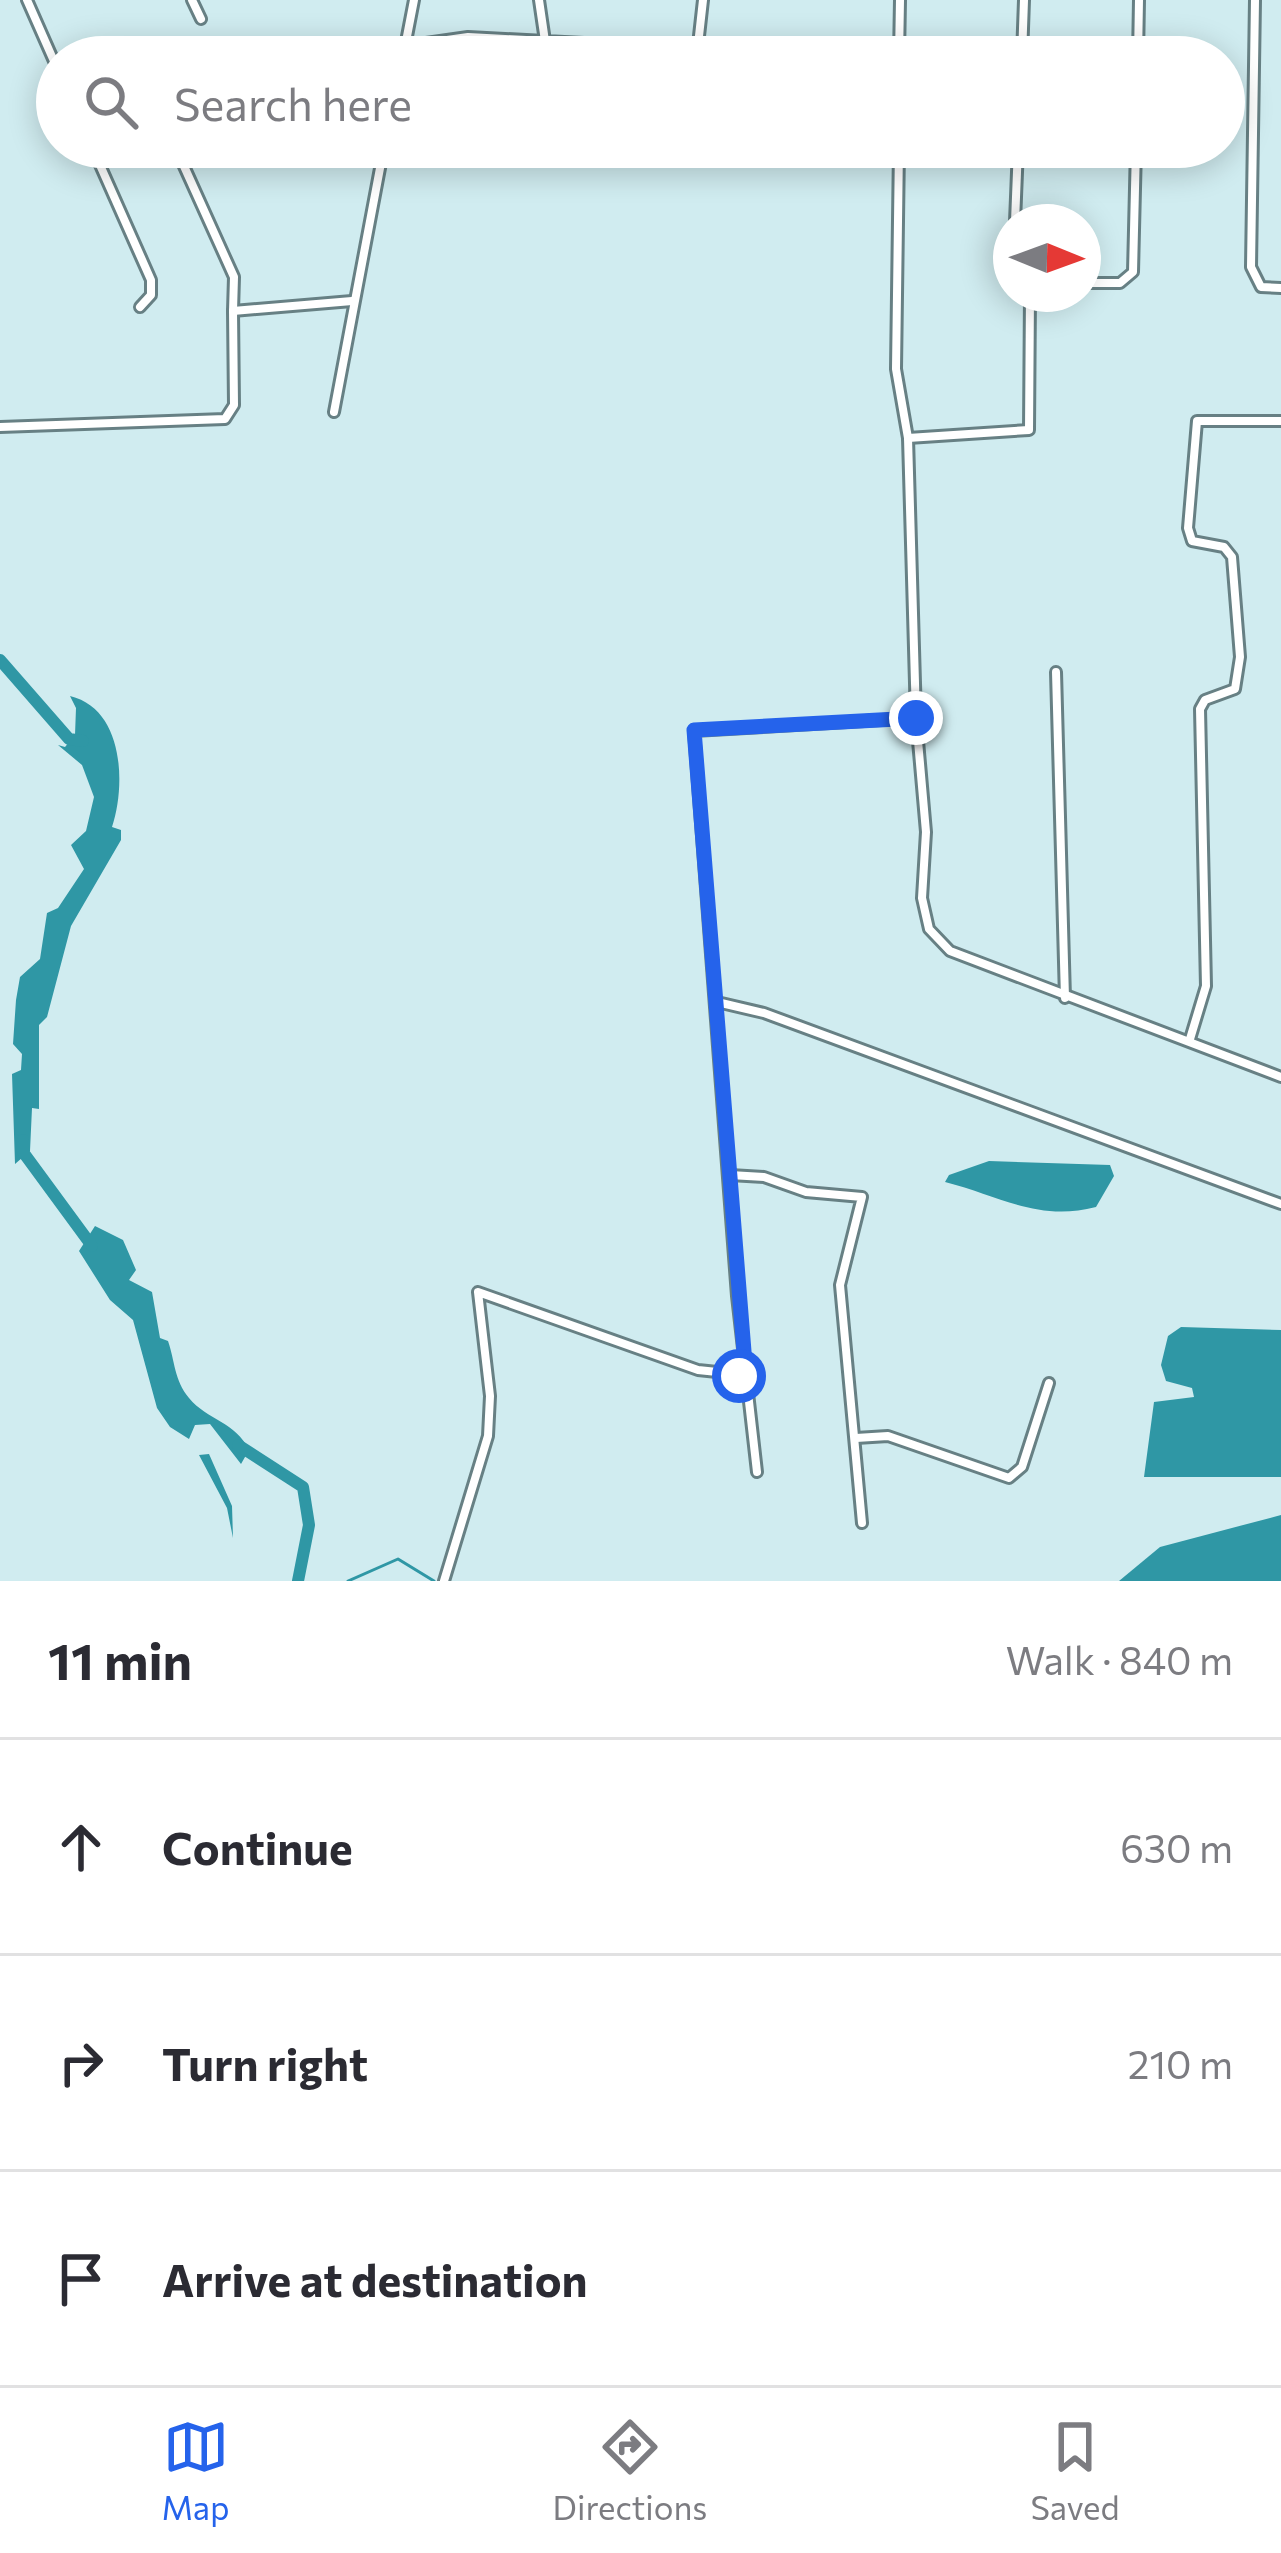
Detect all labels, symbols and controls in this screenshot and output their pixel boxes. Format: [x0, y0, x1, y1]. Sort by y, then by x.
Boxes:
search box [36, 36, 1245, 168]
icon: search [78, 69, 144, 135]
text: Search here [174, 75, 412, 130]
north arrow [993, 204, 1101, 312]
route end [889, 691, 943, 745]
route start [712, 1349, 766, 1403]
text: 11 min [48, 1628, 192, 1691]
text: Walk · 840 m [1006, 1635, 1233, 1683]
icon: ahead [48, 1814, 114, 1880]
text: Continue [162, 1819, 353, 1874]
text: 630 m [1120, 1823, 1233, 1871]
icon: right [48, 2030, 114, 2096]
text: Turn right [162, 2035, 368, 2090]
text: 210 m [1128, 2039, 1233, 2087]
icon: arrive [48, 2246, 114, 2312]
text: Arrive at destination [162, 2251, 588, 2306]
tab: Map [162, 2414, 230, 2527]
tab: Directions [553, 2414, 707, 2527]
tab: Saved [1030, 2414, 1119, 2527]

